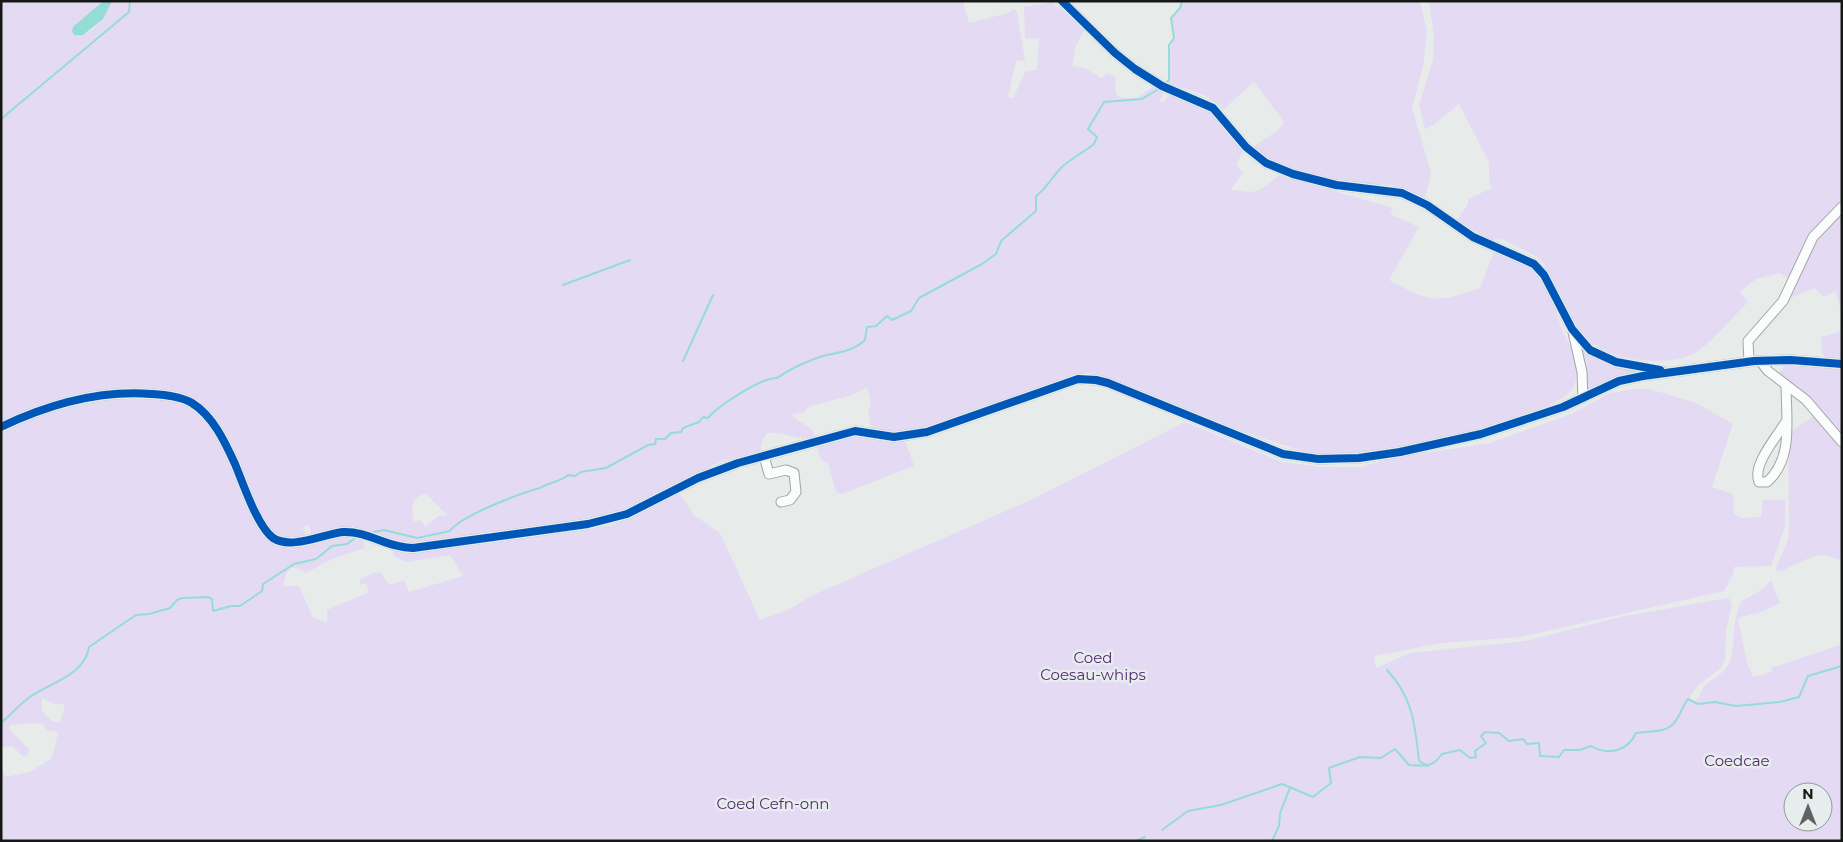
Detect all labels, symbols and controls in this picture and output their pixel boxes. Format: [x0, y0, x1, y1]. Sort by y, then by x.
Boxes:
park label: Coed Coesau-whips [1040, 648, 1146, 684]
park label: Coedcae [1704, 751, 1770, 770]
north arrow [1783, 782, 1833, 832]
text: N [1802, 785, 1814, 803]
park label: Coed Cefn-onn [716, 794, 830, 813]

